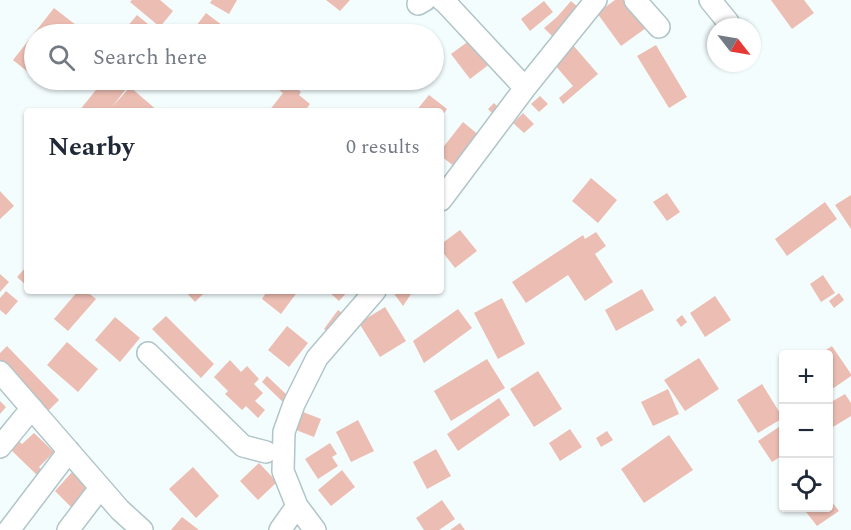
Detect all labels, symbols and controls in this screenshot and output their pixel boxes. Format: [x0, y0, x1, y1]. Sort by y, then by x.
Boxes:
north arrow [707, 18, 761, 72]
search box [24, 24, 444, 90]
icon: search [45, 41, 78, 74]
text: Search here [93, 41, 207, 74]
text: Nearby [48, 127, 134, 167]
text: 0 results [346, 132, 420, 162]
map controls [779, 350, 833, 512]
button: + [779, 350, 833, 404]
button: − [779, 404, 833, 458]
button: locate [779, 458, 833, 512]

